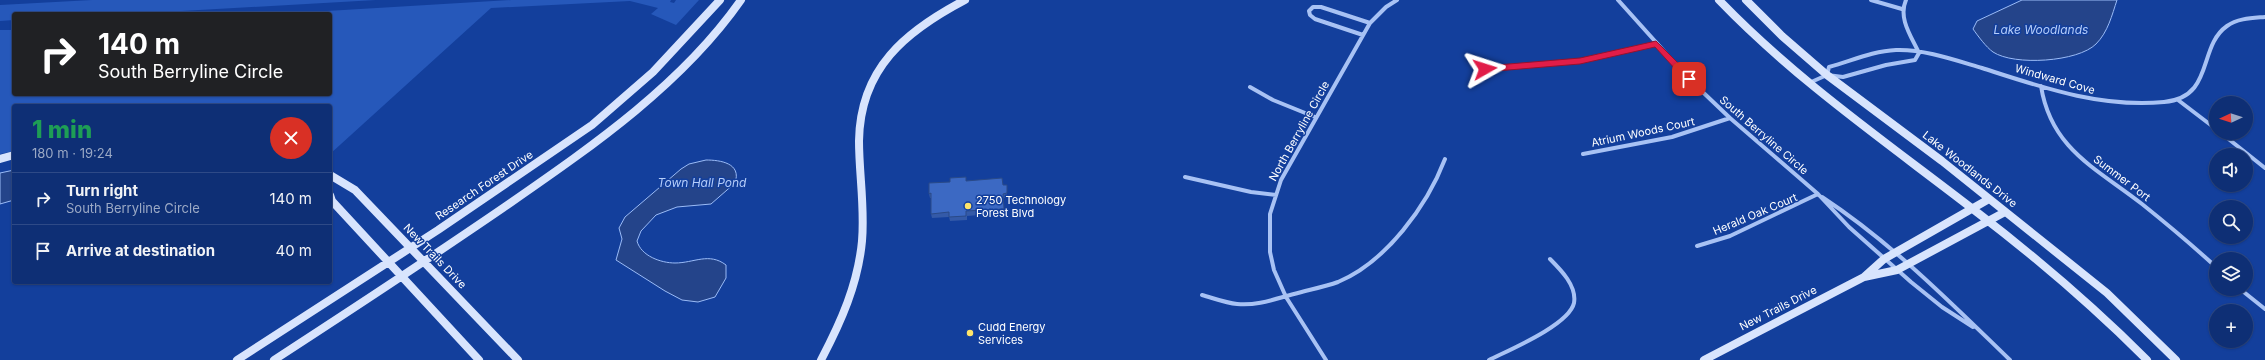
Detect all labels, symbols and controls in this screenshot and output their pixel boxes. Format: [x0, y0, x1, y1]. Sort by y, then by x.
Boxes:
water label: Lake Woodlands [1994, 22, 2088, 37]
text: 140 m [98, 27, 180, 61]
icon: right [32, 28, 84, 80]
position arrow [1464, 48, 1506, 90]
text: South Berryline Circle [98, 61, 283, 82]
street label: Windward Cove [2013, 61, 2097, 97]
pin [1672, 62, 1706, 96]
icon: arrive [1678, 68, 1700, 90]
street label: North Berryline Circle [1266, 79, 1332, 183]
street label: South Berryline Circle [1717, 93, 1811, 177]
north arrow [2209, 96, 2253, 140]
map controls [2209, 96, 2253, 348]
street label: Atrium Woods Court [1590, 114, 1696, 150]
text: 1 min [32, 115, 92, 144]
button: close [270, 117, 312, 159]
street label: Lake Woodlands Drive [1920, 128, 2020, 210]
text: 180 m · 19:24 [32, 145, 113, 161]
street label: Research Forest Drive [433, 147, 535, 223]
button: sound [2209, 148, 2253, 192]
street label: Summer Port [2091, 152, 2154, 204]
water label: Town Hall Pond [658, 175, 747, 190]
text: Turn right [66, 181, 138, 200]
icon: right [32, 188, 54, 210]
text: 140 m [269, 189, 312, 208]
street label: Herald Oak Court [1711, 190, 1800, 238]
place label: 2750 Technology Forest Blvd [976, 193, 1066, 220]
text: South Berryline Circle [66, 200, 200, 216]
button: search [2209, 200, 2253, 244]
marker: 2750 Technology Forest Blvd [963, 201, 973, 211]
street label: New Trails Drive [400, 221, 470, 291]
icon: arrive [32, 240, 54, 262]
text: Arrive at destination [66, 241, 215, 260]
text: 40 m [275, 241, 312, 260]
button: layers [2209, 252, 2253, 296]
street label: New Trails Drive [1737, 282, 1819, 334]
button: + [2209, 304, 2253, 348]
place label: Cudd Energy Services [978, 320, 1046, 347]
marker: Cudd Energy Services [965, 328, 975, 338]

